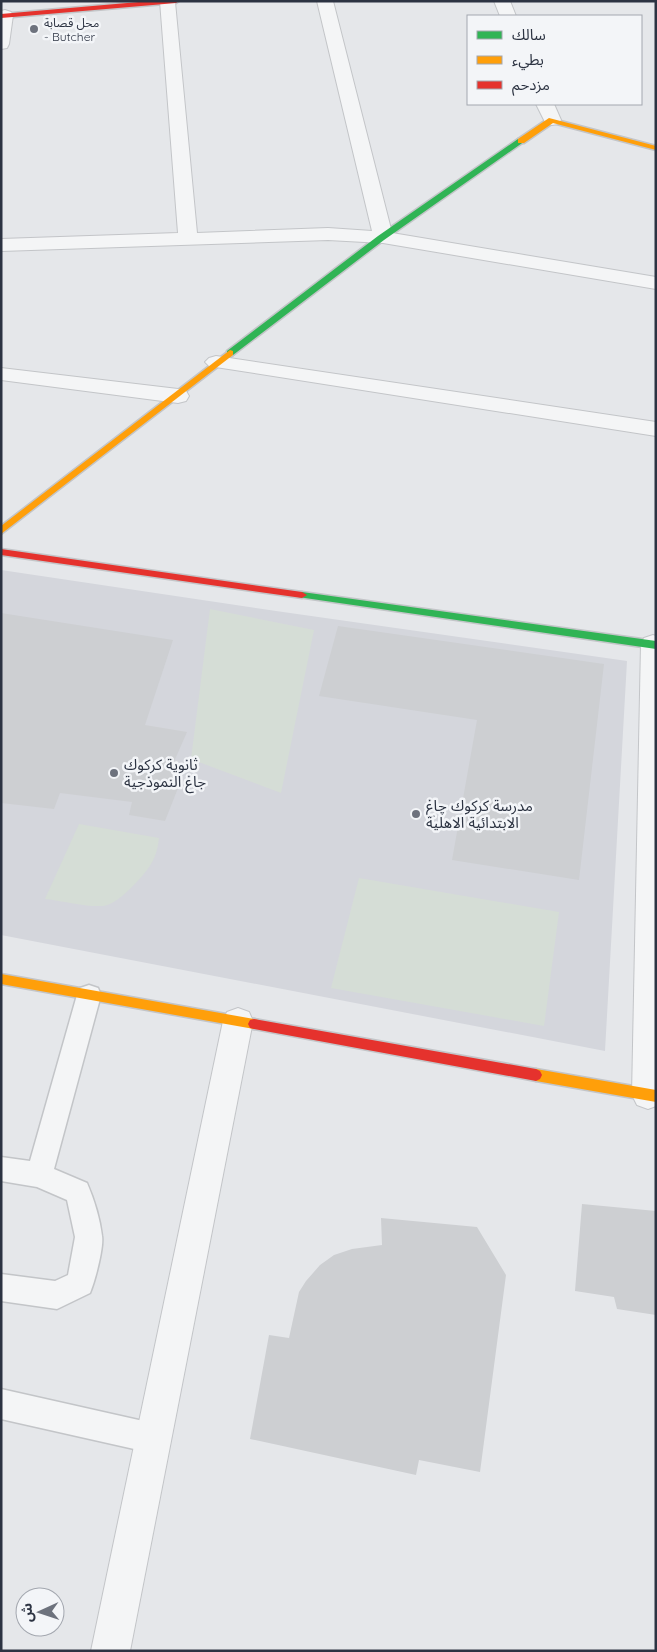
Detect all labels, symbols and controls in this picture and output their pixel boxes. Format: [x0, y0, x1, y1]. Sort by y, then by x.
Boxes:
place label: محل قصابة - Butcher [44, 15, 99, 44]
legend [467, 15, 642, 105]
marker: محل قصابة - Butcher [28, 23, 40, 35]
text: سالك [512, 25, 546, 44]
text: بطيء [512, 50, 544, 71]
text: مزدحم [512, 75, 550, 96]
place label: ثانوية كركوك جاغ النموذجية [124, 755, 206, 794]
marker: ثانوية كركوك جاغ النموذجية [108, 767, 120, 779]
place label: مدرسة كركوك چاغ الابتدائية الاهلية [426, 796, 533, 832]
marker: مدرسة كركوك چاغ الابتدائية الاهلية [410, 808, 422, 820]
north arrow [15, 1587, 65, 1637]
text: ش [18, 1603, 37, 1623]

